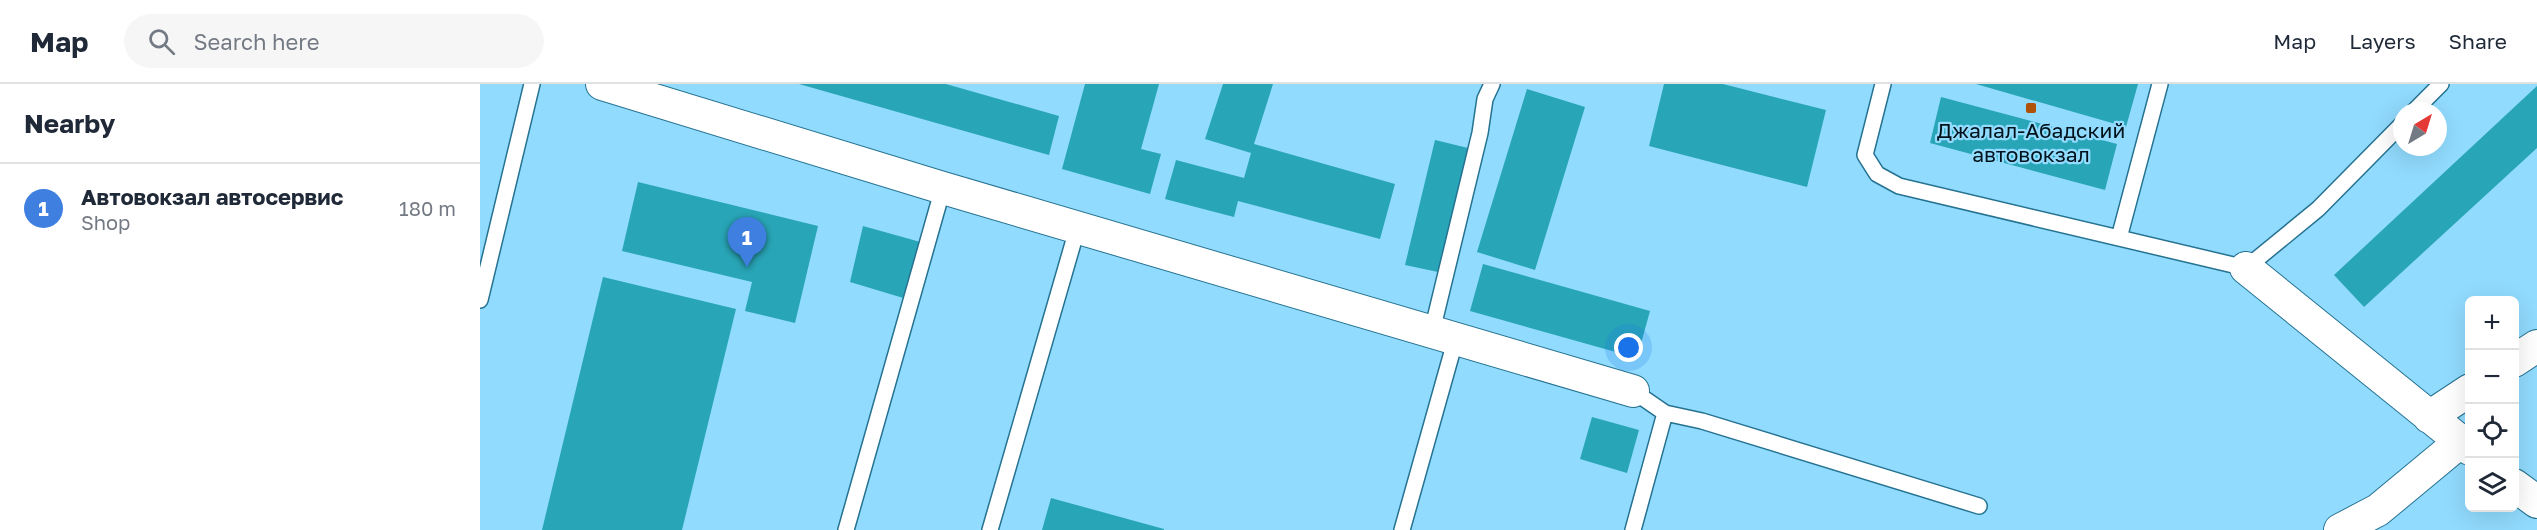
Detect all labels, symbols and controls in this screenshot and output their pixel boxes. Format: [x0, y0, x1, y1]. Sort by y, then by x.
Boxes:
search box [124, 14, 544, 68]
text: Map [30, 25, 88, 58]
icon: search [145, 25, 178, 58]
text: Search here [193, 28, 319, 55]
text: Map [2273, 28, 2316, 54]
text: Layers [2349, 28, 2416, 54]
text: Share [2449, 28, 2507, 54]
marker: Джалал-Абадский автовокзал [2024, 101, 2038, 115]
north arrow [2393, 102, 2447, 156]
text: Nearby [24, 108, 115, 139]
place label: Джалал-Абадский автовокзал [1937, 117, 2125, 167]
text: Автовокзал автосервис [81, 183, 343, 210]
text: 1 [38, 196, 49, 220]
text: 180 m [399, 196, 456, 220]
text: Shop [81, 210, 130, 234]
pin: 1 [728, 218, 766, 267]
map controls [2465, 296, 2519, 512]
button: + [2465, 296, 2519, 350]
your location [1614, 333, 1643, 362]
button: − [2465, 350, 2519, 404]
button: locate [2465, 404, 2519, 458]
button: layers [2465, 458, 2519, 512]

